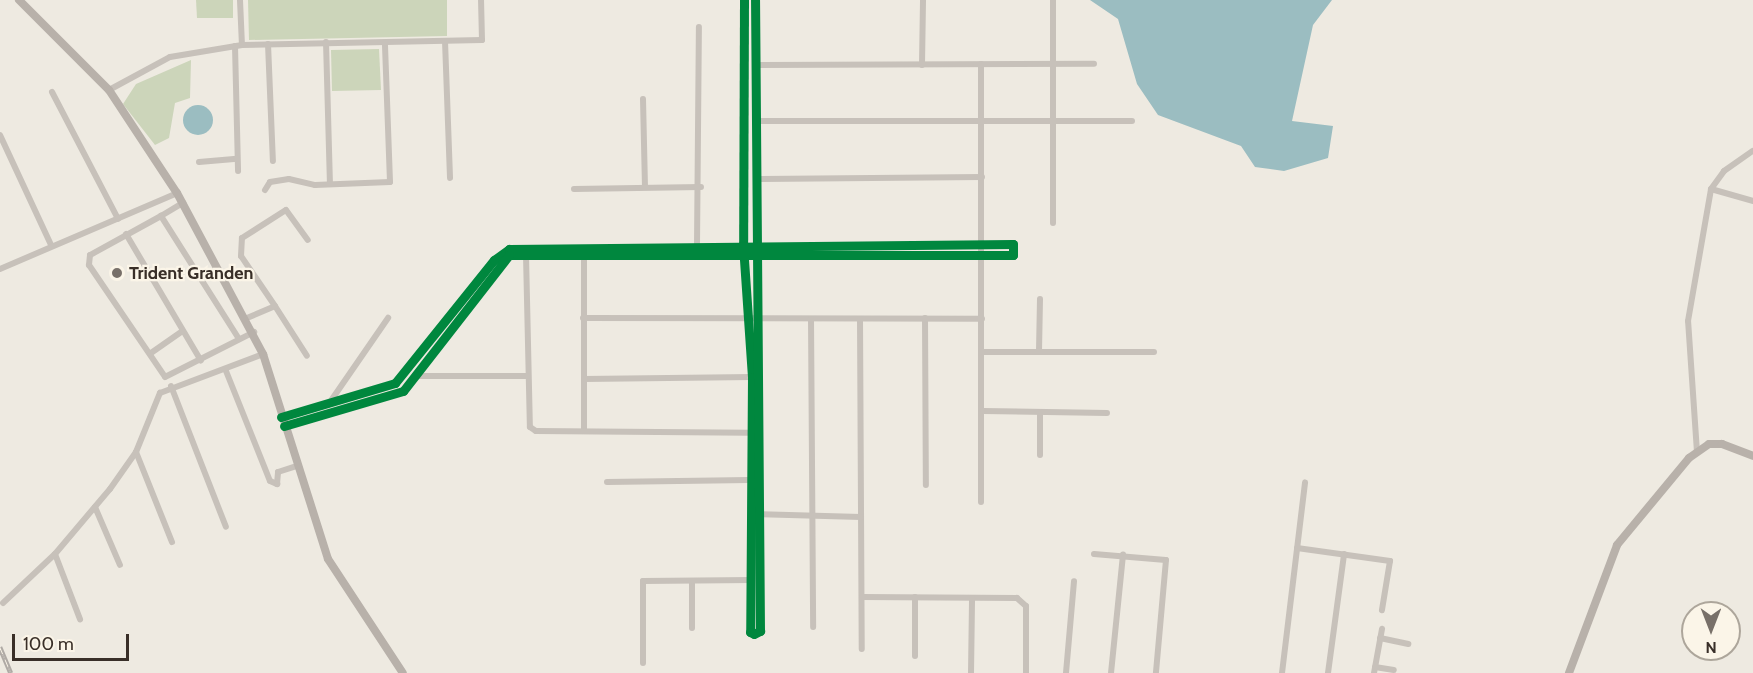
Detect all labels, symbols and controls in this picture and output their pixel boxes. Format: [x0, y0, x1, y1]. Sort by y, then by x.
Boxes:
place label: Trident Granden [129, 262, 253, 284]
marker: Trident Granden [110, 266, 124, 280]
north arrow [1681, 601, 1741, 661]
scale bar [15, 622, 132, 660]
text: 100 m [23, 633, 74, 655]
text: N [1705, 638, 1717, 657]

